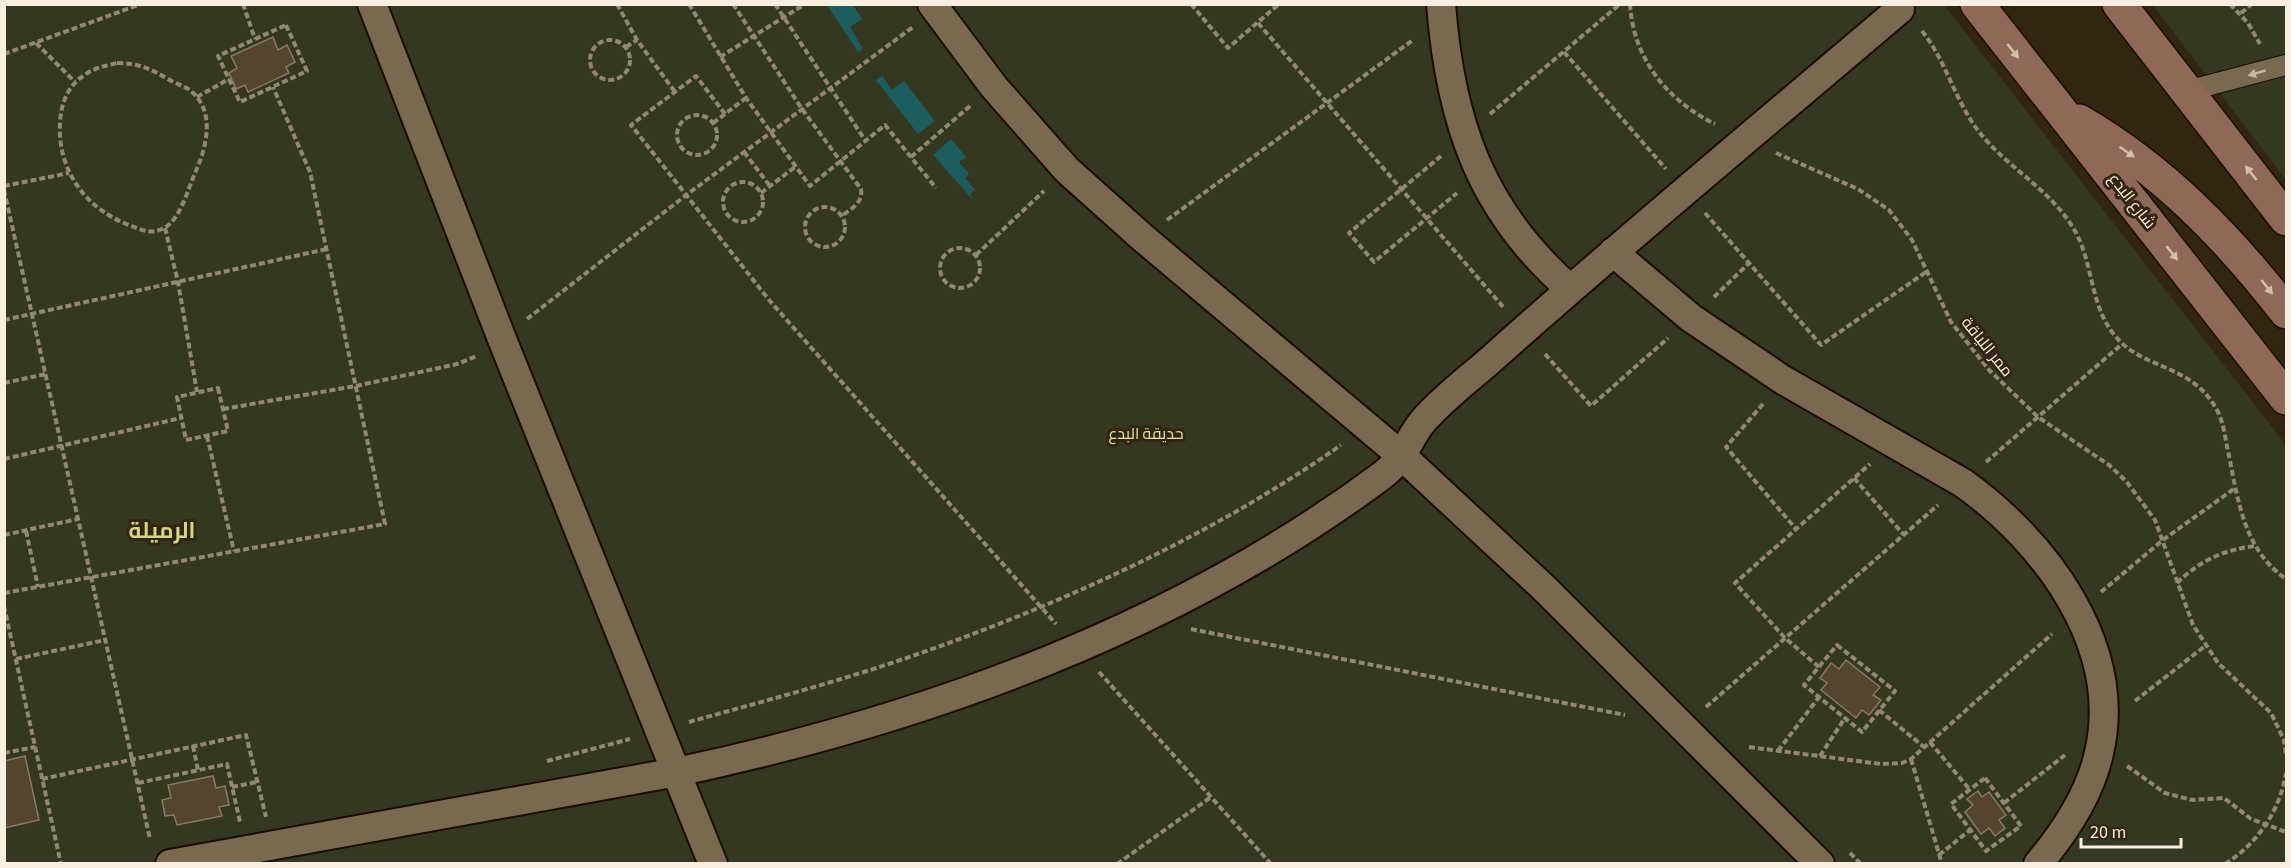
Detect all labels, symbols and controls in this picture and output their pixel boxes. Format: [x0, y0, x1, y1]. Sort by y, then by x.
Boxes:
one-way arrow [2006, 43, 2018, 58]
one-way arrow [2248, 68, 2266, 78]
one-way arrow [2118, 146, 2134, 158]
one-way arrow [2245, 165, 2257, 180]
street label: شارع البدع [2103, 169, 2161, 233]
one-way arrow [2166, 246, 2178, 261]
one-way arrow [2260, 279, 2272, 294]
street label: ممر اللياقة [1956, 312, 2018, 382]
park label: حديقة البدع [1108, 423, 1184, 445]
district label: الرميلة [129, 515, 195, 547]
scale bar [2081, 811, 2182, 849]
text: 20 m [2090, 820, 2126, 845]

